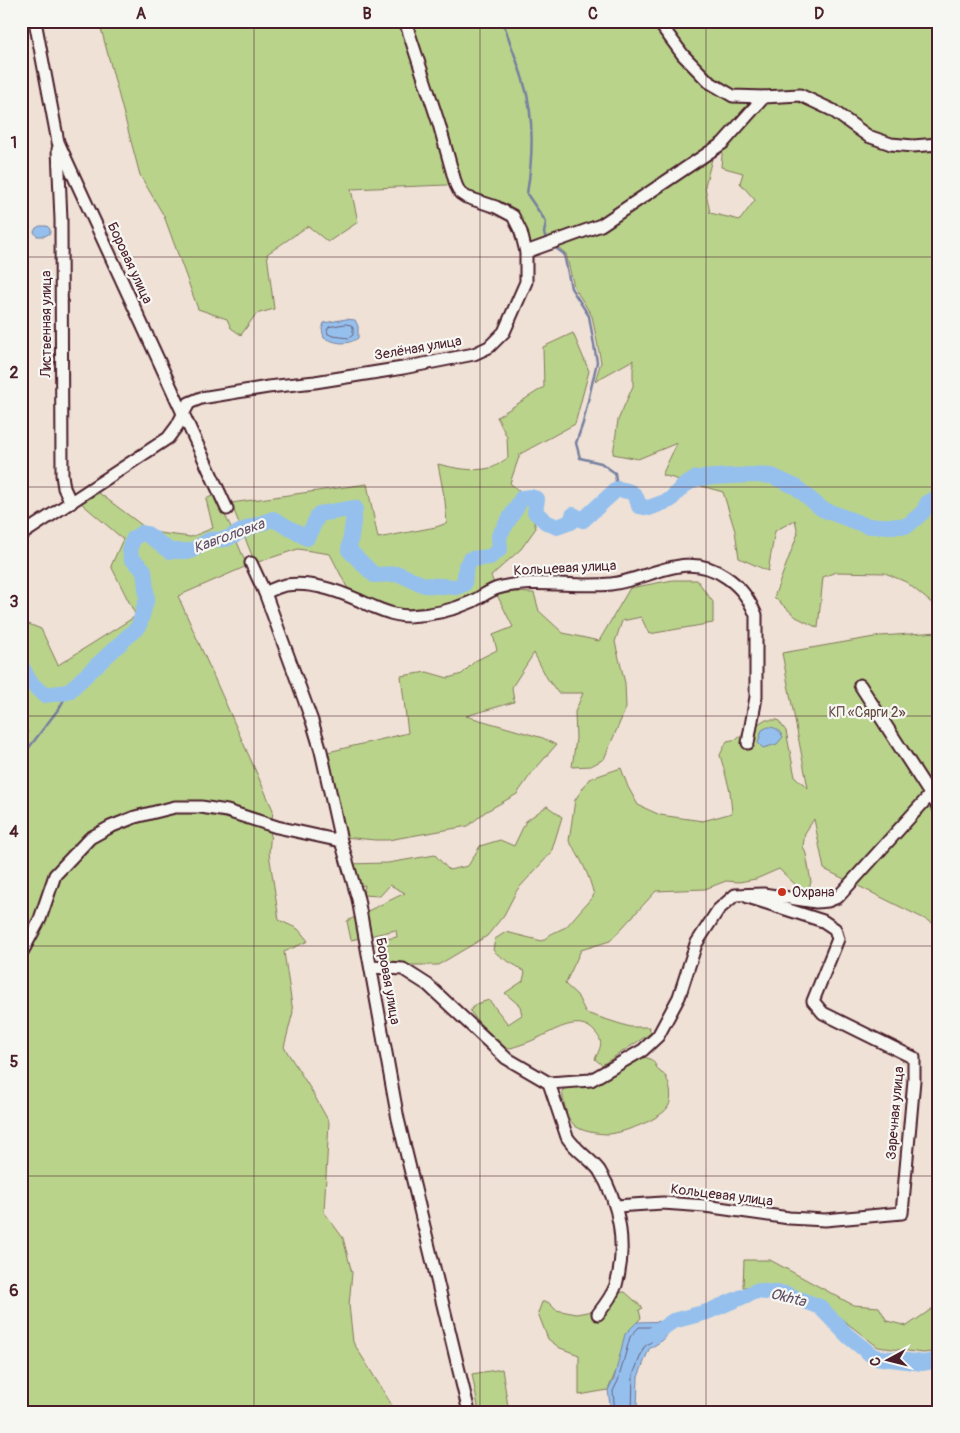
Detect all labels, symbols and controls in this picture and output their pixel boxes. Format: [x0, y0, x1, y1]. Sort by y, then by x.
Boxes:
text: A [136, 4, 147, 24]
text: B [362, 4, 372, 24]
text: C [588, 4, 598, 24]
text: D [814, 4, 824, 24]
text: 1 [11, 133, 17, 153]
street label: Боровая улица [104, 220, 156, 306]
street label: Лиственная улица [38, 270, 55, 379]
street label: Зелёная улица [373, 332, 463, 364]
text: 2 [10, 363, 19, 383]
water label: Кавголовка [191, 514, 268, 558]
street label: Кольцевая улица [513, 557, 617, 579]
text: 3 [10, 592, 19, 612]
park label: КП «Сярги 2» [828, 704, 906, 721]
text: 4 [9, 822, 19, 842]
place label: Охрана [792, 884, 835, 901]
marker: Охрана [776, 886, 788, 898]
street label: Боровая улица [372, 936, 404, 1026]
text: 5 [10, 1052, 19, 1072]
street label: Заречная улица [882, 1066, 908, 1160]
street label: Кольцевая улица [670, 1180, 774, 1210]
text: 6 [9, 1281, 19, 1301]
water label: Okhta [768, 1284, 809, 1312]
north arrow [862, 1336, 912, 1386]
text: С [867, 1356, 885, 1367]

